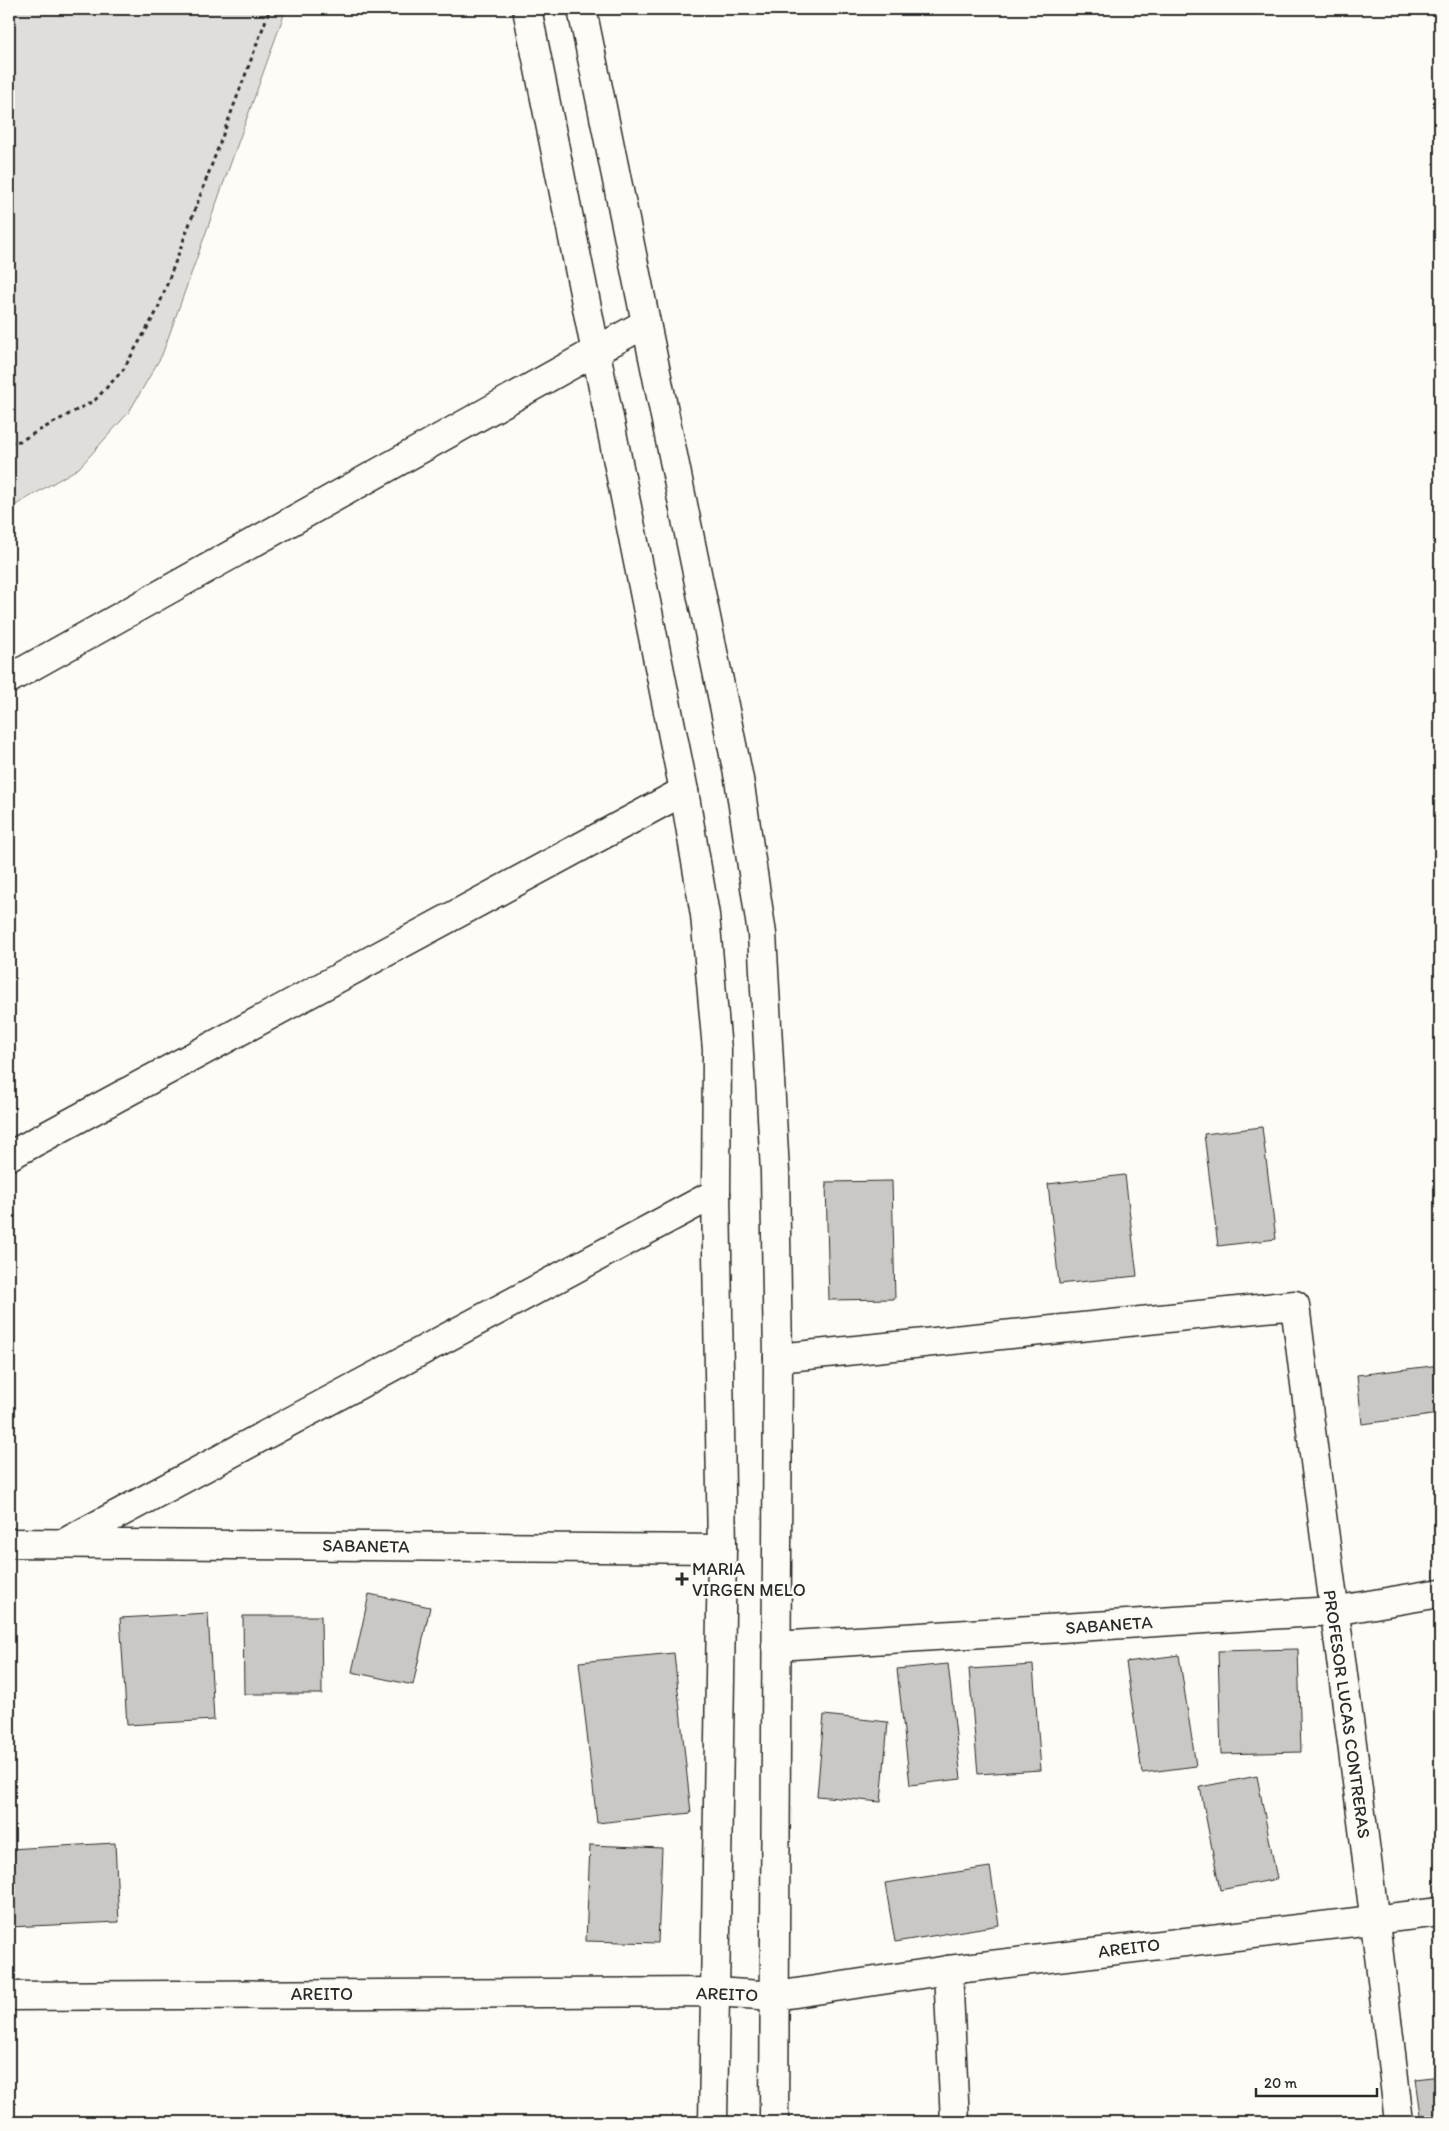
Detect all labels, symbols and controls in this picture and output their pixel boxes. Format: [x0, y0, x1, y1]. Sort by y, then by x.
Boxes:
street label: SABANETA [322, 1534, 410, 1558]
place label: MARIA VIRGEN MELO [692, 1558, 806, 1601]
marker: MARIA VIRGEN MELO [676, 1573, 688, 1585]
street label: PROFESOR LUCAS CONTRERAS [1319, 1588, 1375, 1840]
street label: SABANETA [1065, 1611, 1154, 1639]
street label: AREITO [1097, 1933, 1161, 1963]
street label: AREITO [695, 1982, 759, 2006]
street label: AREITO [291, 1983, 353, 2005]
scale bar [1256, 2066, 1378, 2098]
text: 20 m [1264, 2074, 1298, 2092]

